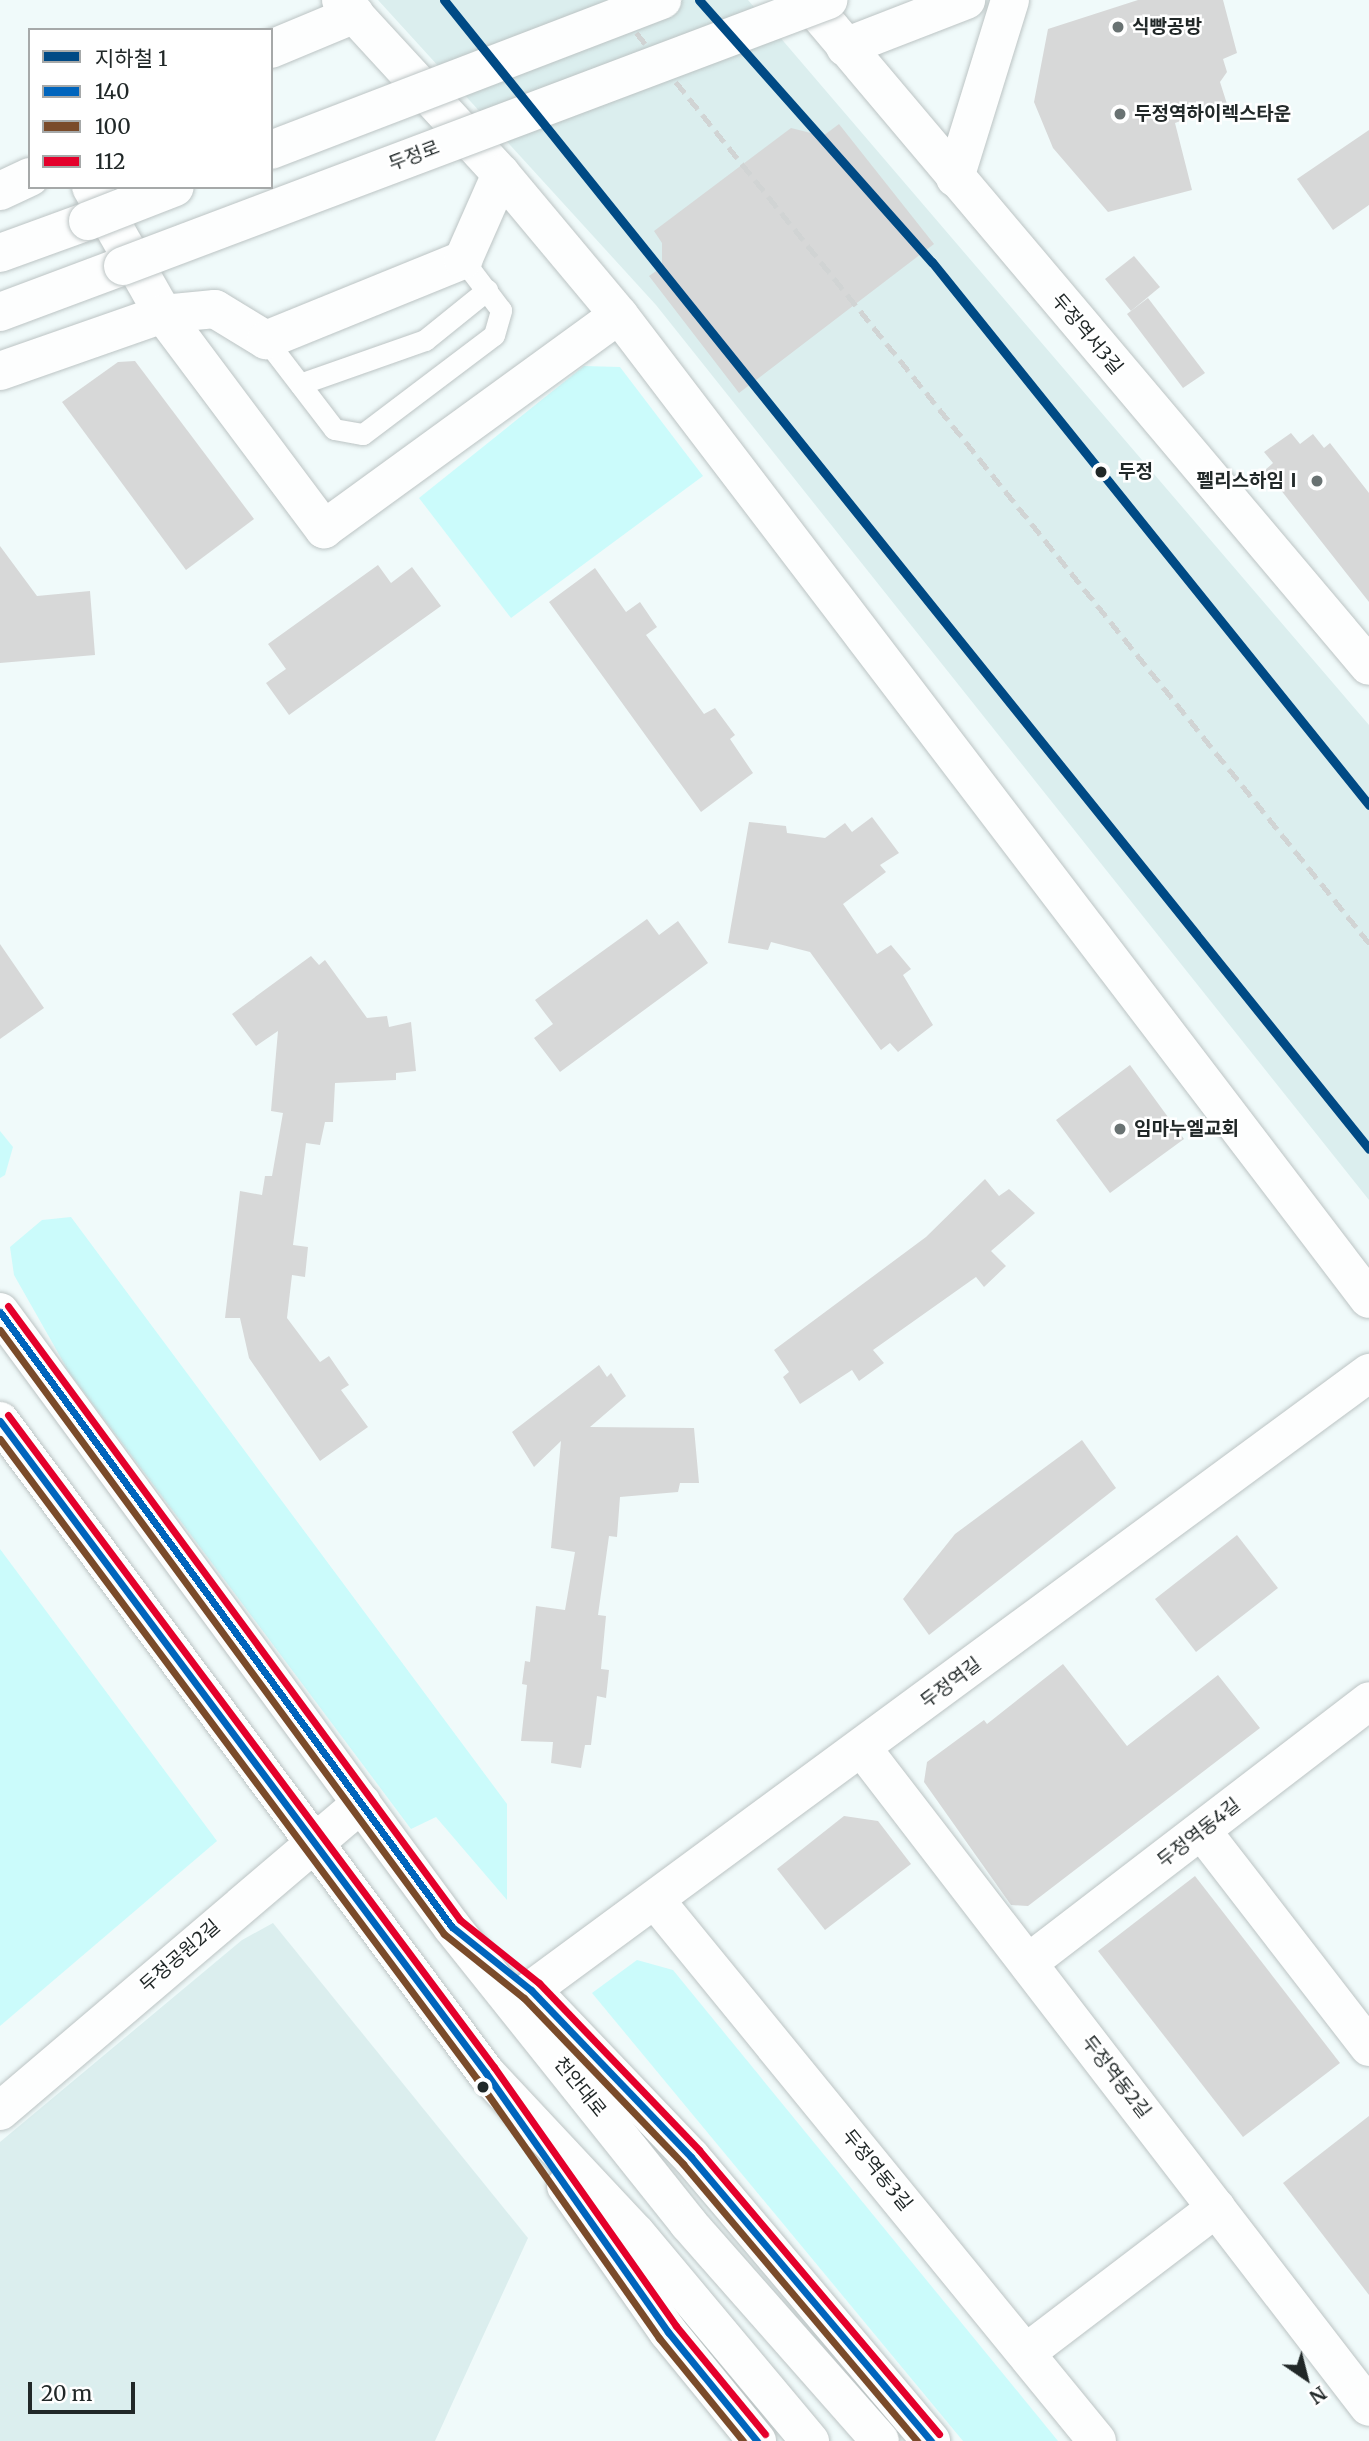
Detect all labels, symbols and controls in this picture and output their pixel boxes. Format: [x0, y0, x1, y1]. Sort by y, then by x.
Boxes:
place label: 식빵공방 [1132, 16, 1202, 38]
marker: 식빵공방 [1110, 19, 1126, 35]
legend [28, 28, 273, 189]
text: 지하철 1 [95, 45, 167, 72]
text: 140 [95, 78, 130, 105]
place label: 두정역하이렉스타운 [1134, 103, 1291, 125]
marker: 두정역하이렉스타운 [1112, 106, 1128, 122]
text: 100 [95, 113, 131, 140]
street label: 두정로 [385, 136, 443, 176]
text: 112 [95, 148, 126, 175]
street label: 두정역서3길 [1047, 289, 1127, 379]
marker: 두정 [1090, 461, 1112, 483]
place label: 두정 [1118, 461, 1153, 483]
place label: 펠리스하임Ⅰ [1197, 470, 1303, 492]
marker: 펠리스하임Ⅰ [1309, 473, 1325, 489]
place label: 임마누엘교회 [1134, 1118, 1239, 1140]
marker: 임마누엘교회 [1112, 1121, 1128, 1137]
street label: 두정역길 [916, 1653, 986, 1713]
street label: 두정역동4길 [1153, 1794, 1245, 1872]
street label: 두정공원2길 [135, 1915, 225, 1997]
street label: 두정역동2길 [1077, 2031, 1155, 2123]
street label: 천안대로 [549, 2053, 611, 2121]
unlabelled marker [476, 2080, 490, 2094]
street label: 두정역동3길 [837, 2125, 917, 2215]
north arrow [1271, 2343, 1341, 2413]
scale bar [32, 2368, 138, 2412]
text: 20 m [41, 2380, 92, 2407]
text: N [1305, 2381, 1331, 2409]

